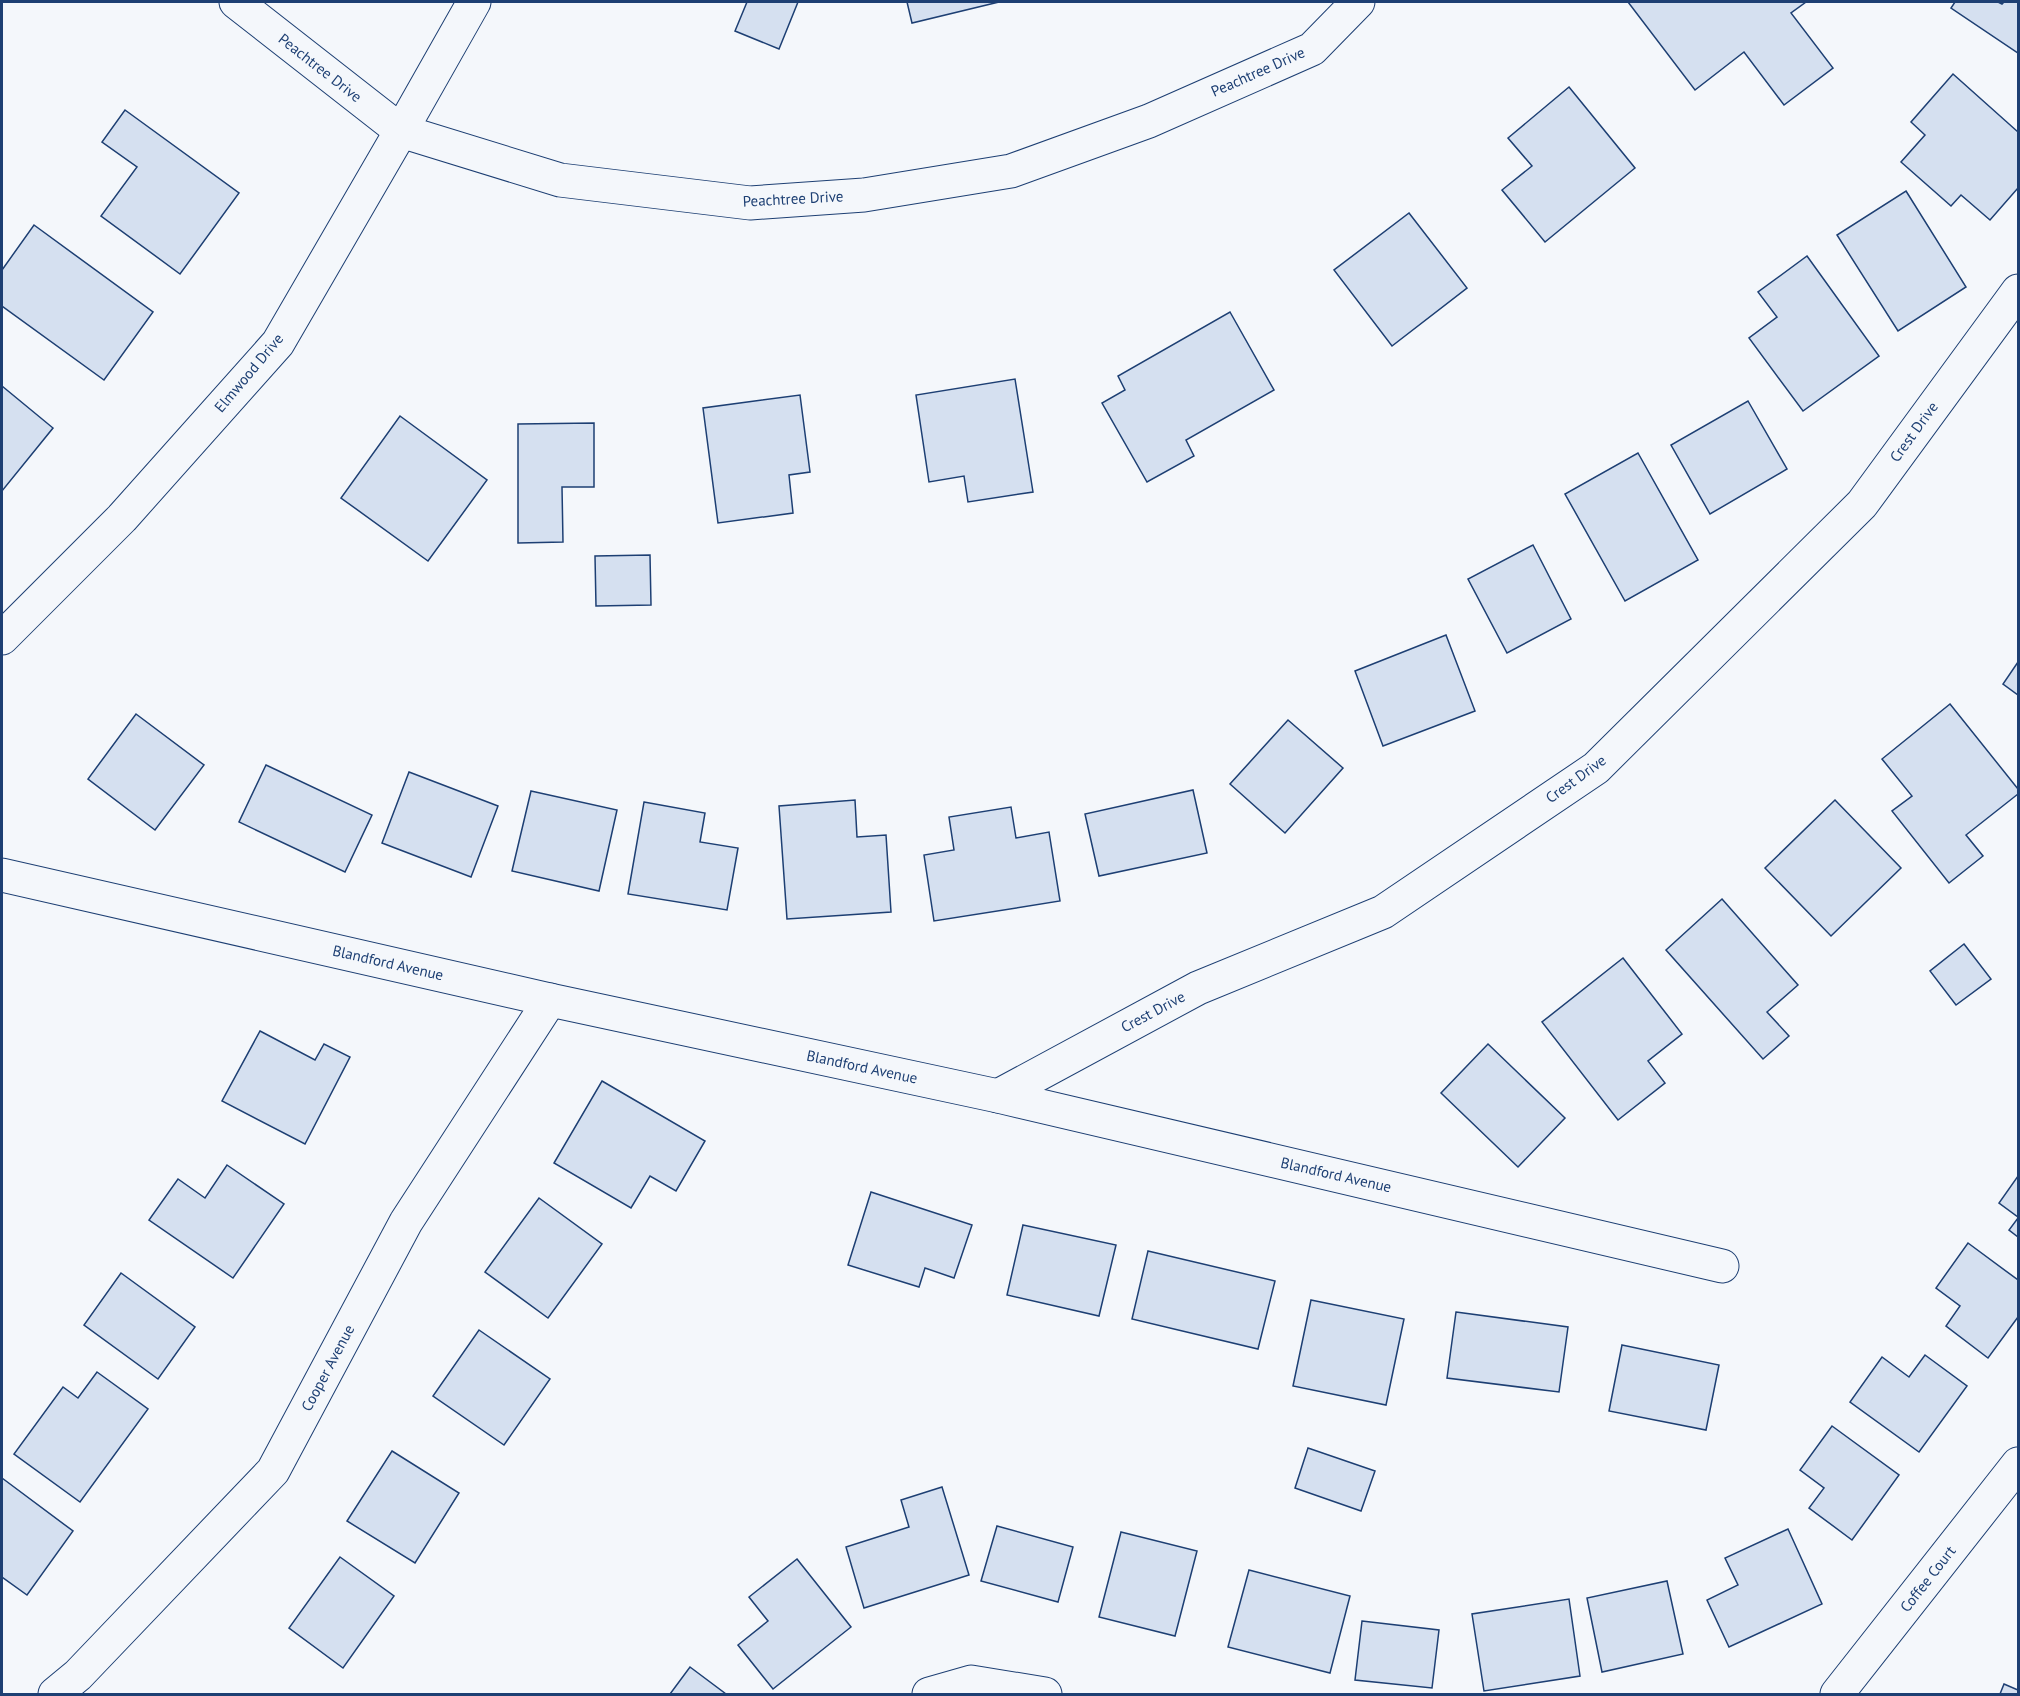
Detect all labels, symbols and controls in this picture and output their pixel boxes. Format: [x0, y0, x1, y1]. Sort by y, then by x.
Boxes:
street label: Peachtree Drive [275, 29, 366, 106]
street label: Peachtree Drive [1208, 42, 1308, 101]
street label: Peachtree Drive [742, 186, 844, 211]
street label: Elmwood Drive [210, 329, 287, 416]
street label: Crest Drive [1885, 398, 1942, 466]
street label: Crest Drive [1542, 750, 1610, 807]
street label: Blandford Avenue [331, 941, 445, 984]
street label: Crest Drive [1117, 987, 1188, 1036]
street label: Blandford Avenue [805, 1045, 919, 1088]
street label: Blandford Avenue [1279, 1153, 1393, 1196]
street label: Cooper Avenue [297, 1321, 358, 1414]
street label: Coffee Court [1896, 1542, 1959, 1616]

